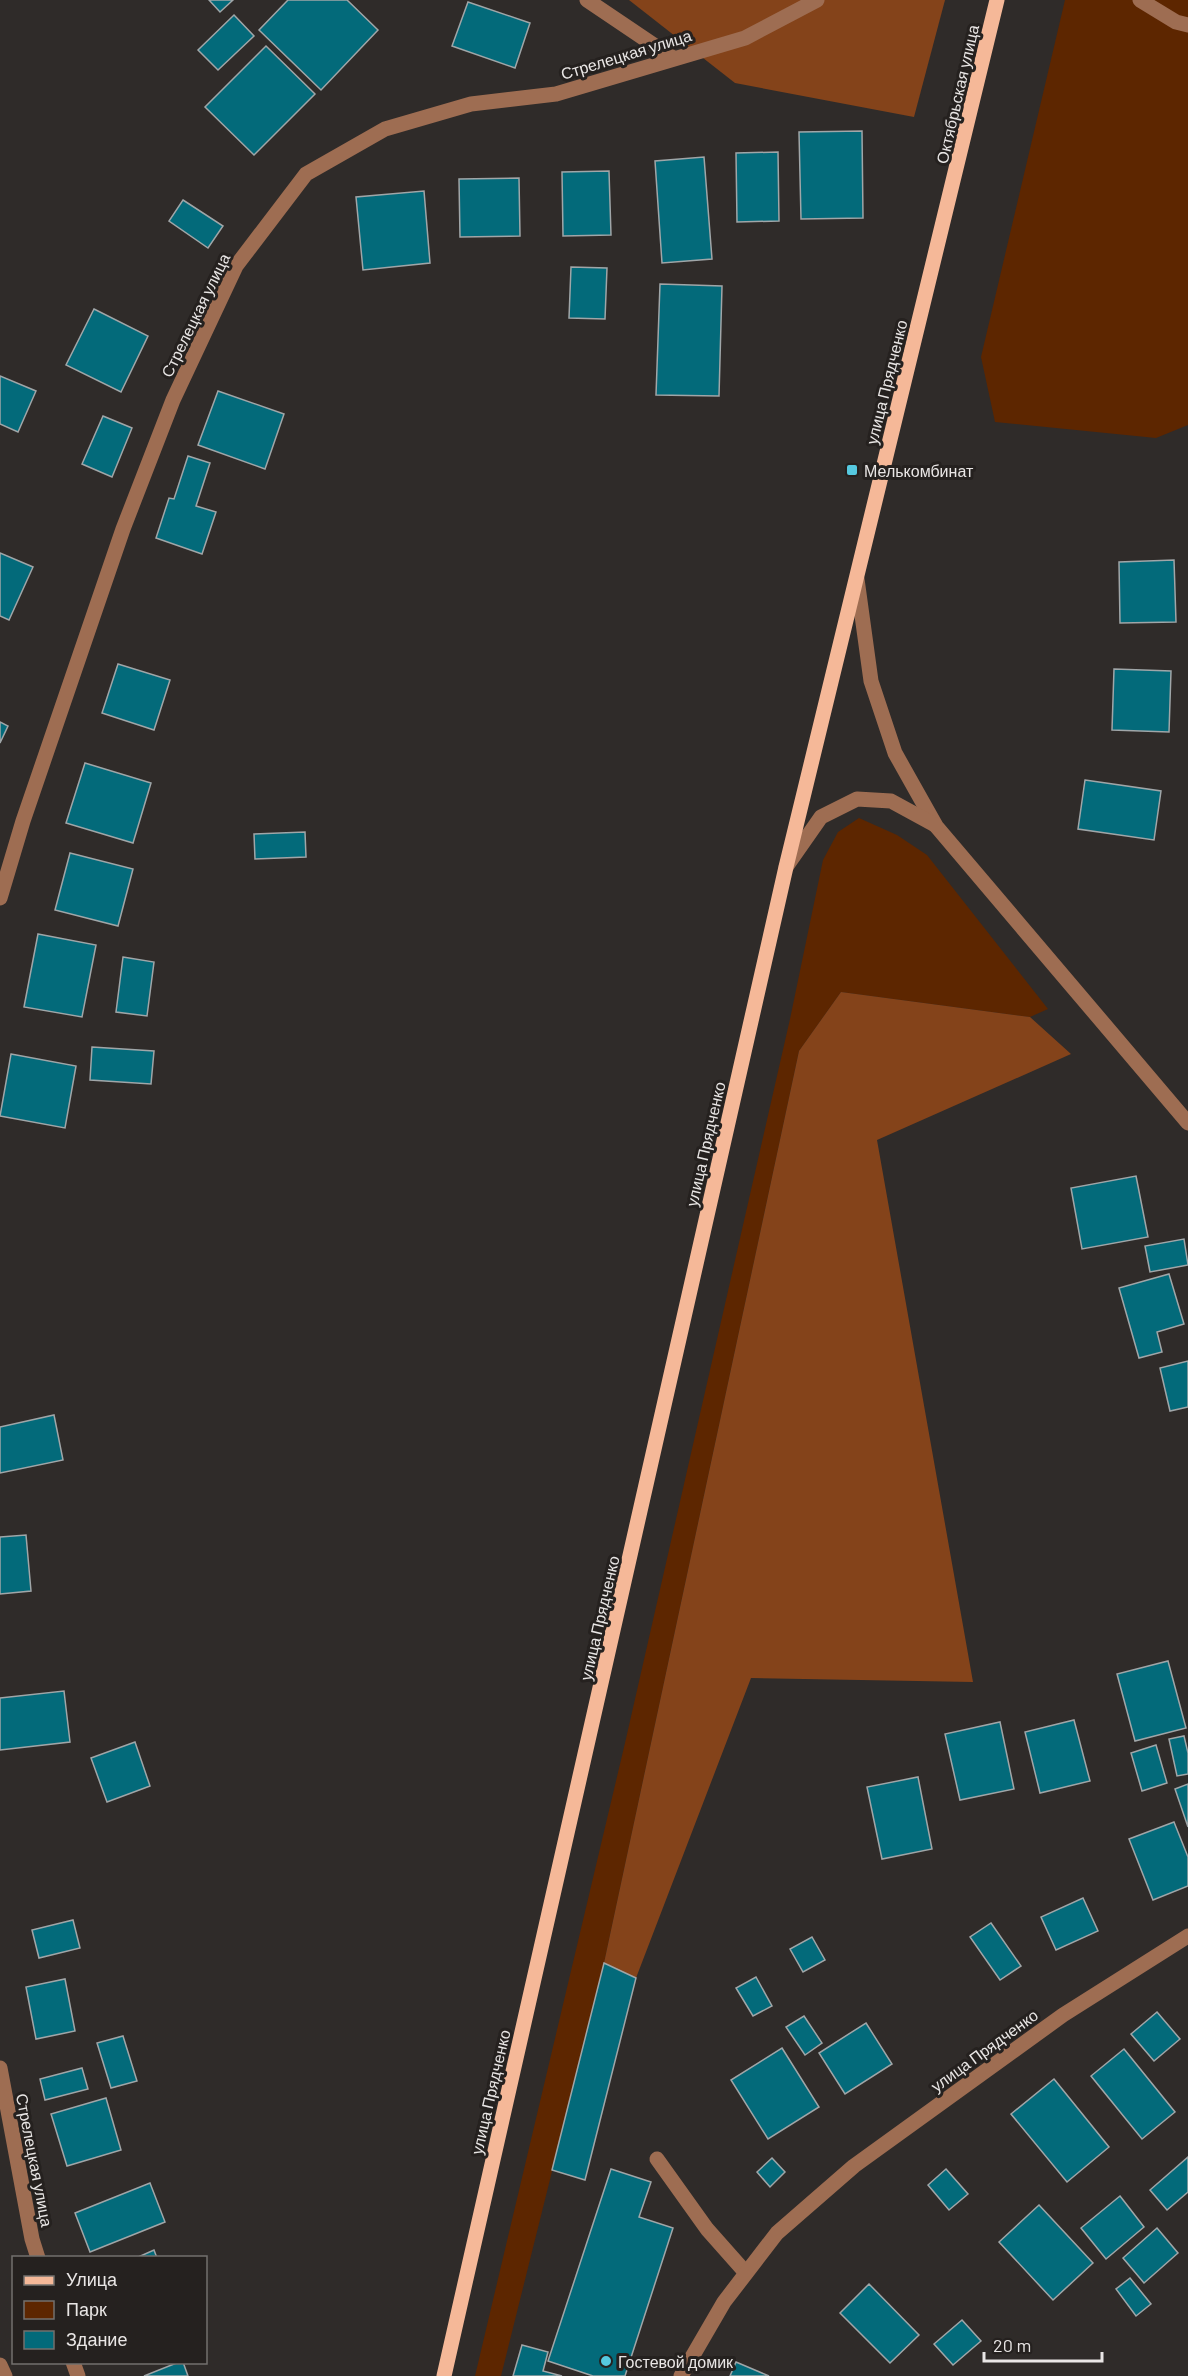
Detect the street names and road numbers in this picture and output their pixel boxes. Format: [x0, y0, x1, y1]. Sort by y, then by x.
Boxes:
street label: Октябрьская улица [932, 23, 982, 165]
street label: Стрелецкая улица [558, 25, 694, 83]
street label: Стрелецкая улица [157, 250, 233, 380]
street label: улица Прядченко [861, 318, 911, 446]
street label: улица Прядченко [681, 1080, 729, 1208]
street label: улица Прядченко [575, 1554, 623, 1682]
street label: улица Прядченко [927, 2005, 1041, 2095]
street label: улица Прядченко [466, 2028, 514, 2156]
street label: Стрелецкая улица [13, 2092, 57, 2228]

